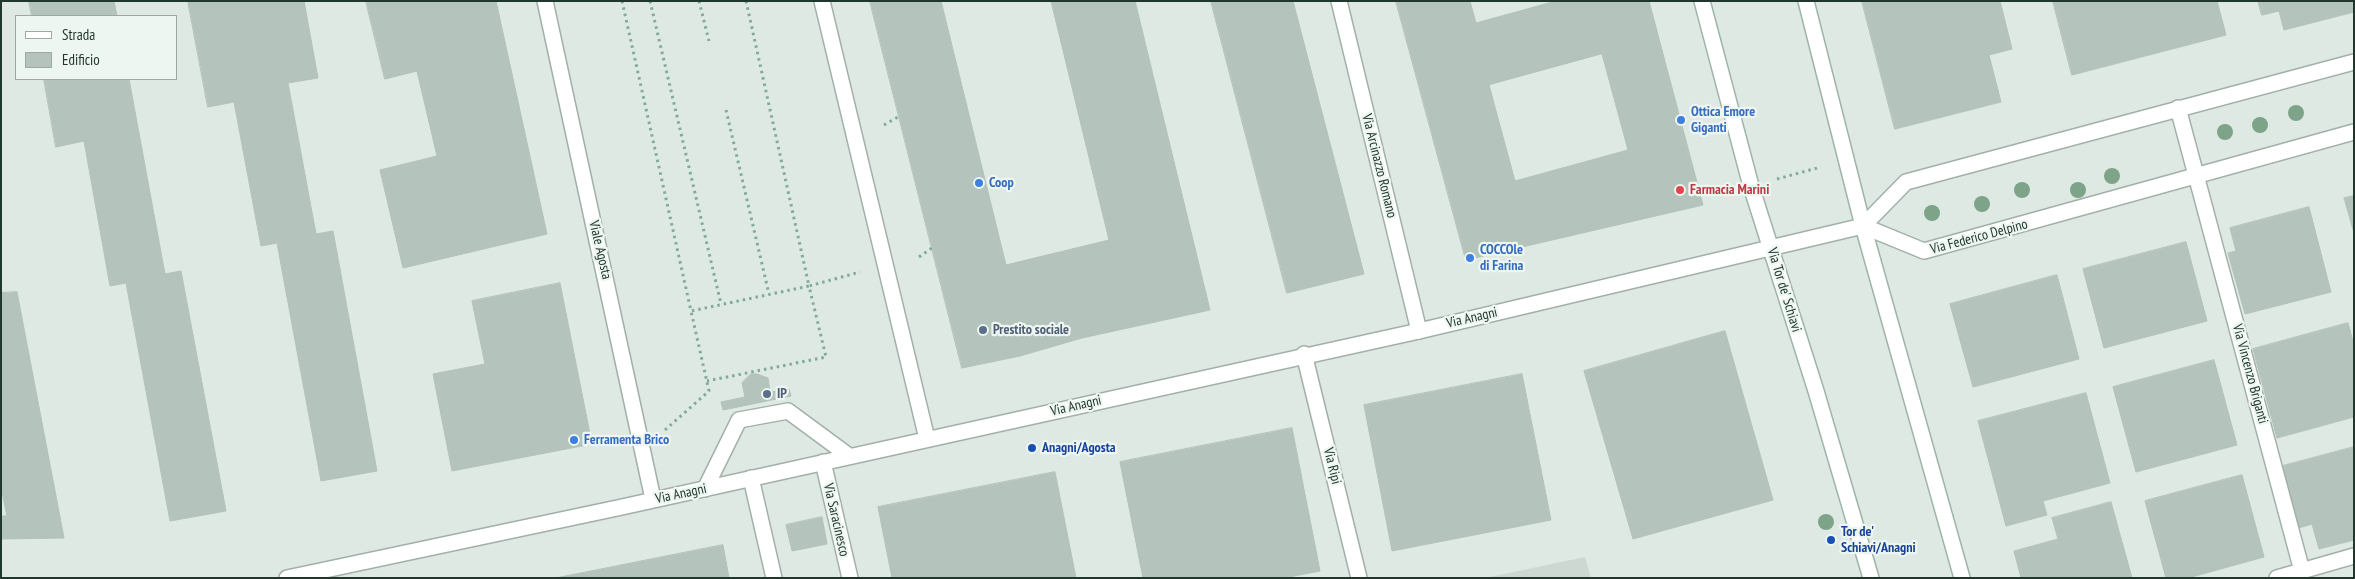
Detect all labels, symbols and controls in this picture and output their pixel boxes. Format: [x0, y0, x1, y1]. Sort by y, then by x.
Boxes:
legend [15, 15, 178, 80]
text: Strada [62, 25, 95, 44]
text: Edificio [62, 50, 100, 69]
place label: Ottica Emore Giganti [1691, 104, 1755, 136]
street label: Via Arcinazzo Romano [1358, 112, 1400, 220]
marker: Ottica Emore Giganti [1675, 114, 1687, 126]
place label: Coop [989, 175, 1014, 191]
marker: Coop [973, 177, 985, 189]
place label: Farmacia Marini [1690, 182, 1769, 198]
marker: Farmacia Marini [1674, 184, 1686, 196]
street label: Via Federico Delpino [1929, 216, 2029, 258]
street label: Viale Agosta [585, 219, 615, 281]
place label: COCCOle di Farina [1480, 242, 1523, 274]
street label: Via Tor de' Schiavi [1763, 246, 1805, 334]
marker: COCCOle di Farina [1464, 252, 1476, 264]
street label: Via Anagni [1445, 304, 1499, 332]
place label: Prestito sociale [993, 322, 1069, 338]
street label: Via Vincenzo Briganti [2229, 322, 2271, 426]
marker: Prestito sociale [977, 324, 989, 336]
place label: IP [777, 386, 787, 402]
marker: IP [761, 388, 773, 400]
street label: Via Anagni [1049, 392, 1103, 420]
place label: Ferramenta Brico [584, 432, 669, 448]
marker: Ferramenta Brico [568, 434, 580, 446]
place label: Anagni/Agosta [1042, 440, 1116, 456]
marker: Anagni/Agosta [1026, 442, 1038, 454]
street label: Via Ripi [1319, 446, 1345, 486]
street label: Via Anagni [654, 480, 708, 508]
street label: Via Saracinesco [819, 482, 853, 558]
place label: Tor de' Schiavi/Anagni [1841, 524, 1916, 556]
marker: Tor de' Schiavi/Anagni [1825, 534, 1837, 546]

